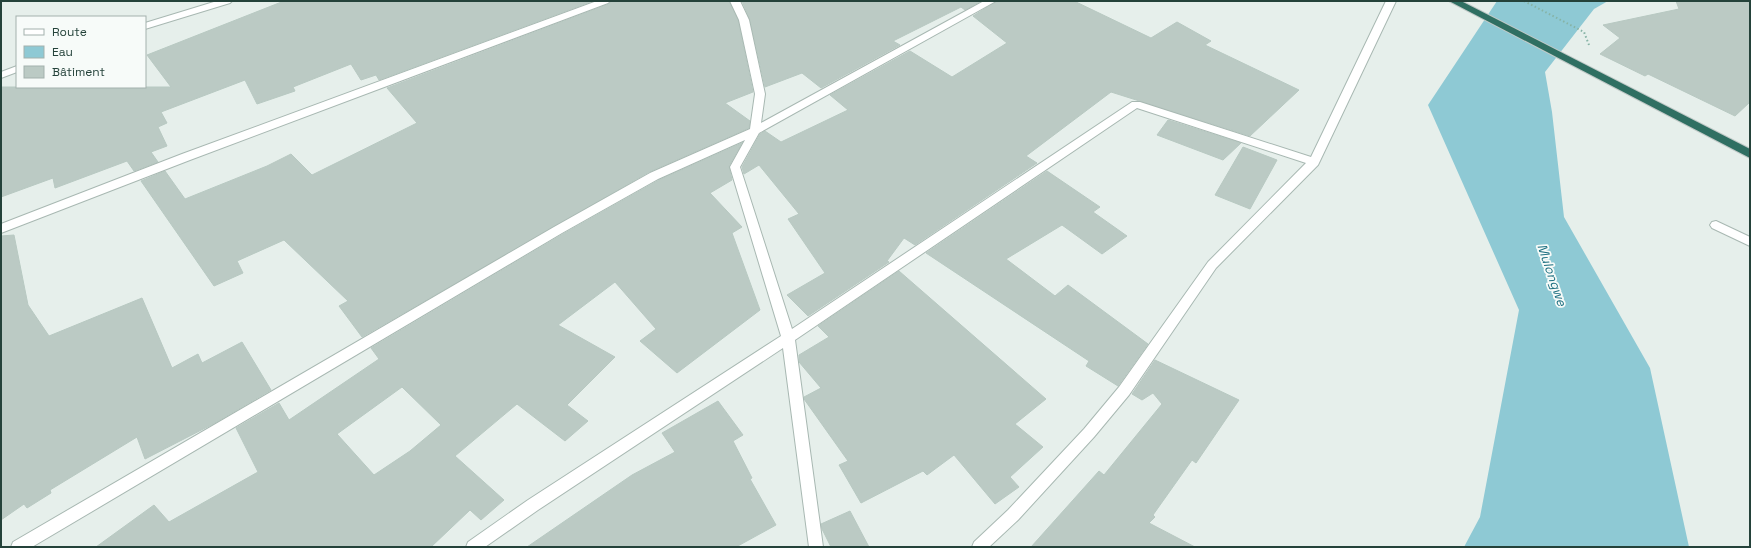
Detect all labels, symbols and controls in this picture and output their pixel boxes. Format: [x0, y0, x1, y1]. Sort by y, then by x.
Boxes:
legend [16, 16, 146, 88]
text: Route [52, 24, 87, 40]
text: Eau [52, 44, 73, 60]
text: Bâtiment [52, 64, 105, 80]
water label: Mulongwe [1533, 242, 1571, 310]

